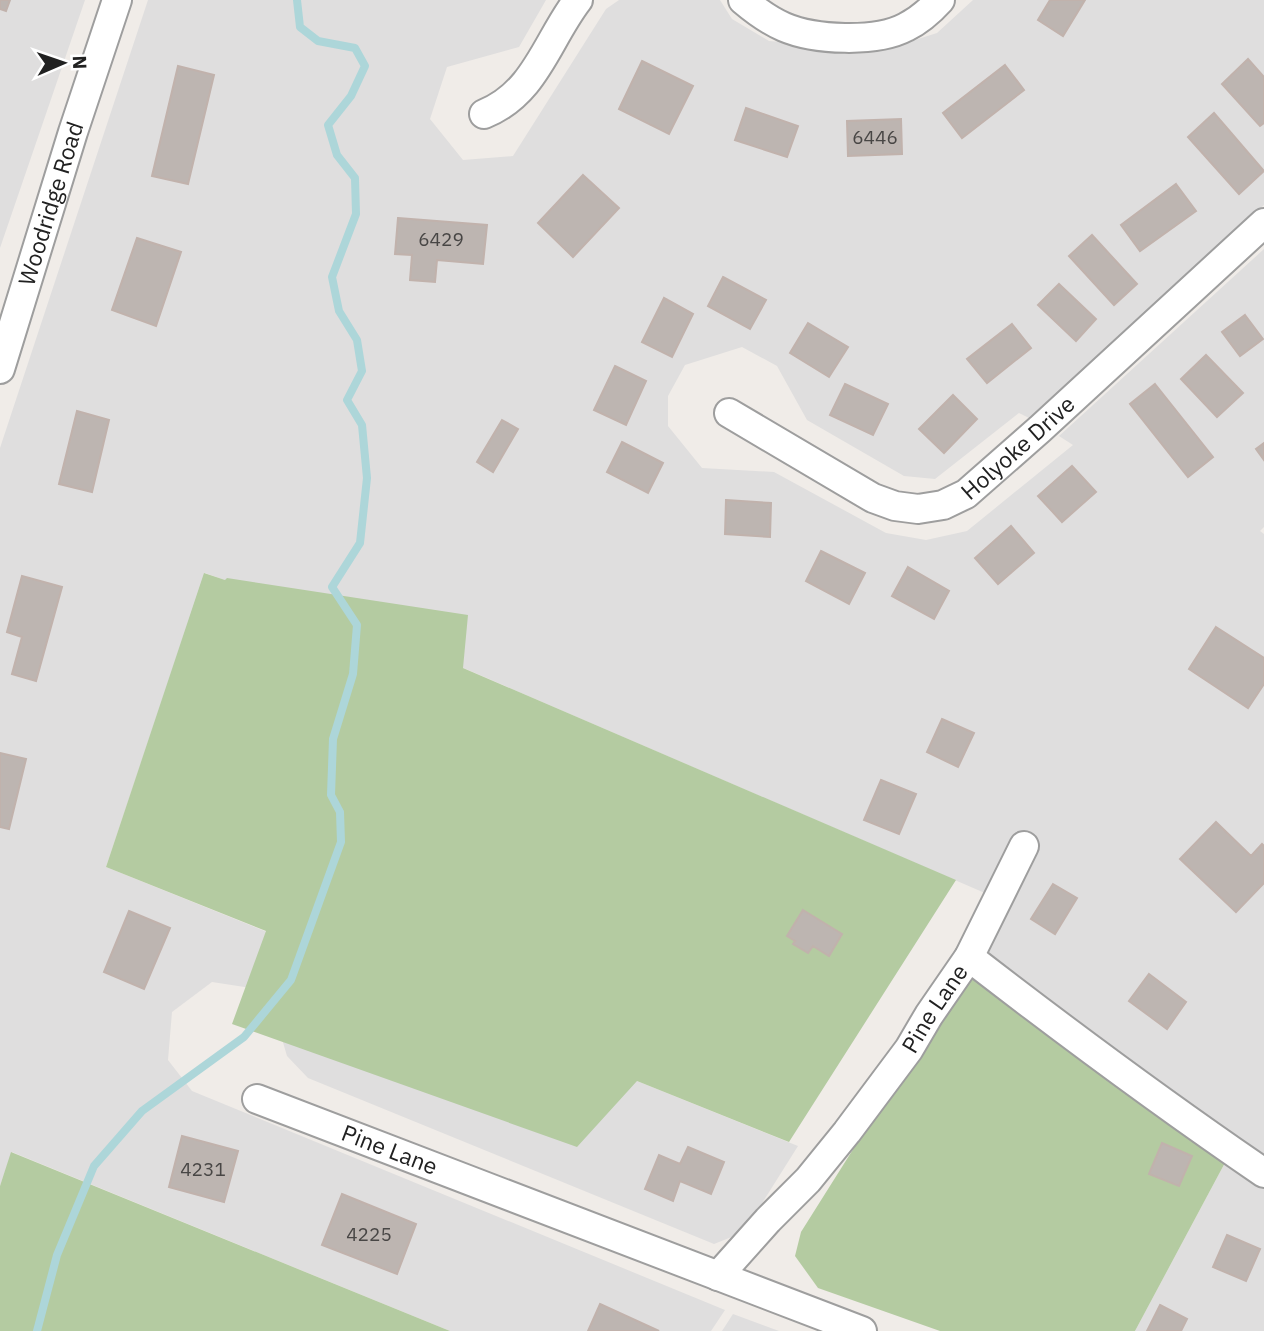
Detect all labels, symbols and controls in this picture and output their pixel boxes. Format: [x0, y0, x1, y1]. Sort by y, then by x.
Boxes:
north arrow [28, 28, 98, 98]
text: N [68, 55, 92, 70]
street label: Woodridge Road [11, 118, 89, 289]
house number: 6446 [852, 125, 898, 149]
house number: 6429 [418, 227, 464, 251]
street label: Holyoke Drive [954, 389, 1081, 506]
street label: Pine Lane [894, 958, 974, 1058]
street label: Pine Lane [338, 1117, 442, 1181]
house number: 4231 [180, 1157, 226, 1181]
house number: 4225 [346, 1222, 392, 1246]

